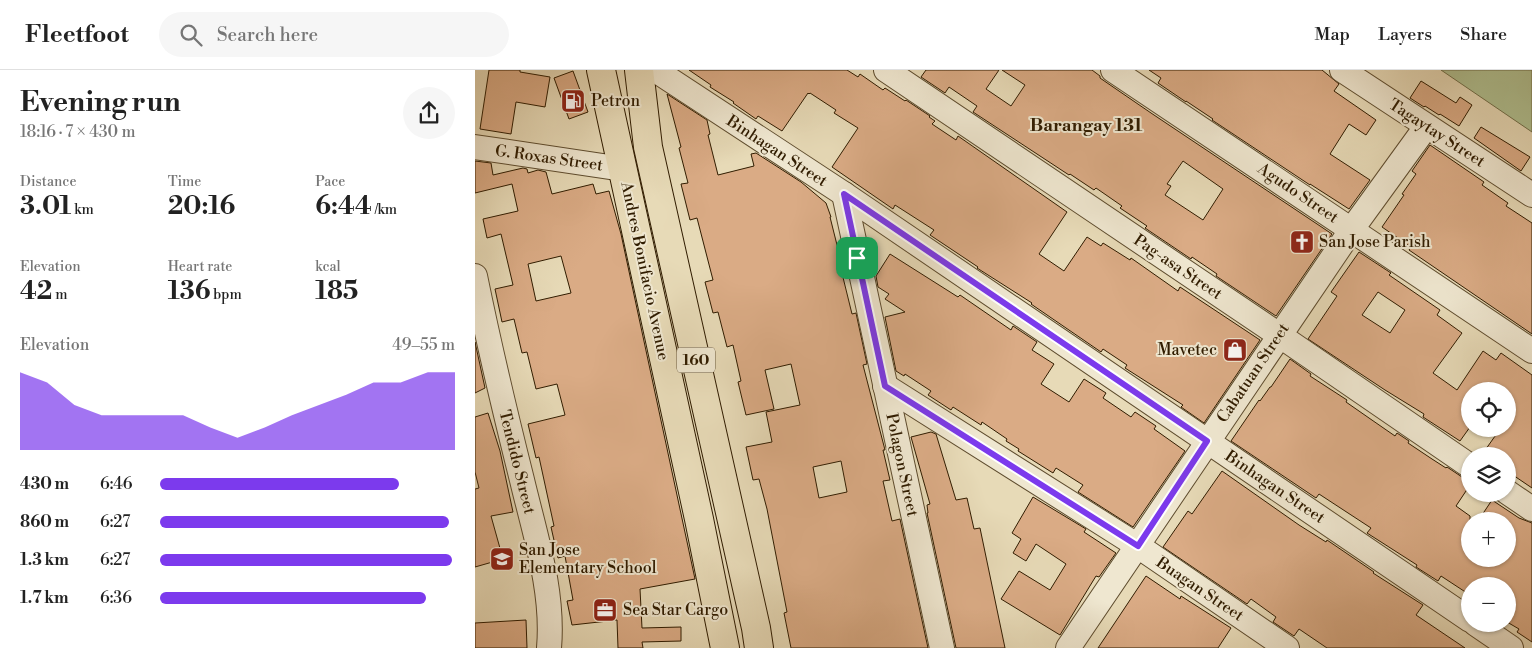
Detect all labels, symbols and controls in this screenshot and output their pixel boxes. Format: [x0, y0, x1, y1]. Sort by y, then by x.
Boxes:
search box [159, 12, 509, 57]
text: Fleetfoot [25, 20, 129, 50]
icon: search [177, 21, 205, 49]
text: Search here [217, 23, 318, 47]
text: Map [1315, 23, 1350, 46]
text: Layers [1378, 23, 1432, 46]
text: Share [1460, 23, 1507, 46]
text: Evening run [20, 85, 181, 120]
button: share [403, 87, 455, 139]
fuel station icon: Petron [560, 88, 586, 114]
place label: Petron [591, 91, 640, 111]
street label: Tagaytay Street [1385, 94, 1489, 172]
street label: Binhagan Street [722, 110, 832, 191]
district label: Barangay 131 [1030, 114, 1143, 137]
text: 18:16 · 7 × 430 m [20, 122, 135, 142]
street label: G. Roxas Street [494, 141, 604, 176]
street label: Agudo Street [1253, 158, 1343, 228]
text: Distance [20, 173, 77, 191]
text: Time [168, 173, 201, 191]
text: Pace [315, 173, 345, 191]
street label: Andres Bonifacio Avenue [616, 179, 674, 362]
text: 3.01 [20, 191, 71, 222]
text: 20:16 [168, 191, 235, 222]
text: 6:44 [315, 191, 372, 222]
text: km [71, 201, 94, 219]
text: /km [372, 201, 397, 219]
church icon: San Jose Parish [1289, 229, 1315, 255]
street label: Pag-asa Street [1130, 230, 1226, 304]
place label: San Jose Parish [1319, 232, 1431, 252]
pin [836, 237, 878, 279]
icon: arrive [843, 244, 871, 272]
text: Elevation [20, 258, 81, 276]
text: Heart rate [168, 258, 232, 276]
text: kcal [315, 258, 341, 276]
text: 42 [20, 276, 52, 307]
text: 136 [168, 276, 210, 307]
text: 185 [315, 276, 358, 307]
text: m [52, 286, 68, 304]
text: bpm [210, 286, 242, 304]
street label: Cabatuan Street [1212, 319, 1294, 426]
text: Elevation [20, 335, 89, 355]
text: 49–55 m [392, 335, 455, 355]
shop icon: Mavetec [1222, 337, 1248, 363]
place label: Mavetec [1157, 340, 1217, 360]
road number: 160 [677, 348, 715, 372]
map controls [1461, 382, 1516, 632]
button: locate [1461, 382, 1516, 437]
street label: Tendido Street [494, 408, 540, 516]
street label: Polagon Street [881, 411, 923, 519]
street label: Binhagan Street [1220, 446, 1329, 528]
button: layers [1461, 447, 1516, 502]
text: 430 m [20, 474, 69, 494]
text: 6:46 [100, 474, 133, 494]
text: 860 m [20, 512, 69, 532]
text: 6:27 [100, 512, 130, 532]
button: + [1461, 512, 1516, 567]
place label: San Jose Elementary School [519, 540, 657, 578]
school or university icon: San Jose Elementary School [489, 546, 515, 572]
text: 1.3 km [20, 550, 69, 570]
text: 6:27 [100, 550, 130, 570]
street label: Buagan Street [1152, 552, 1248, 626]
button: − [1461, 577, 1516, 632]
text: 1.7 km [20, 588, 69, 608]
text: 6:36 [100, 588, 132, 608]
office icon: Sea Star Cargo [592, 597, 618, 623]
place label: Sea Star Cargo [623, 600, 728, 620]

